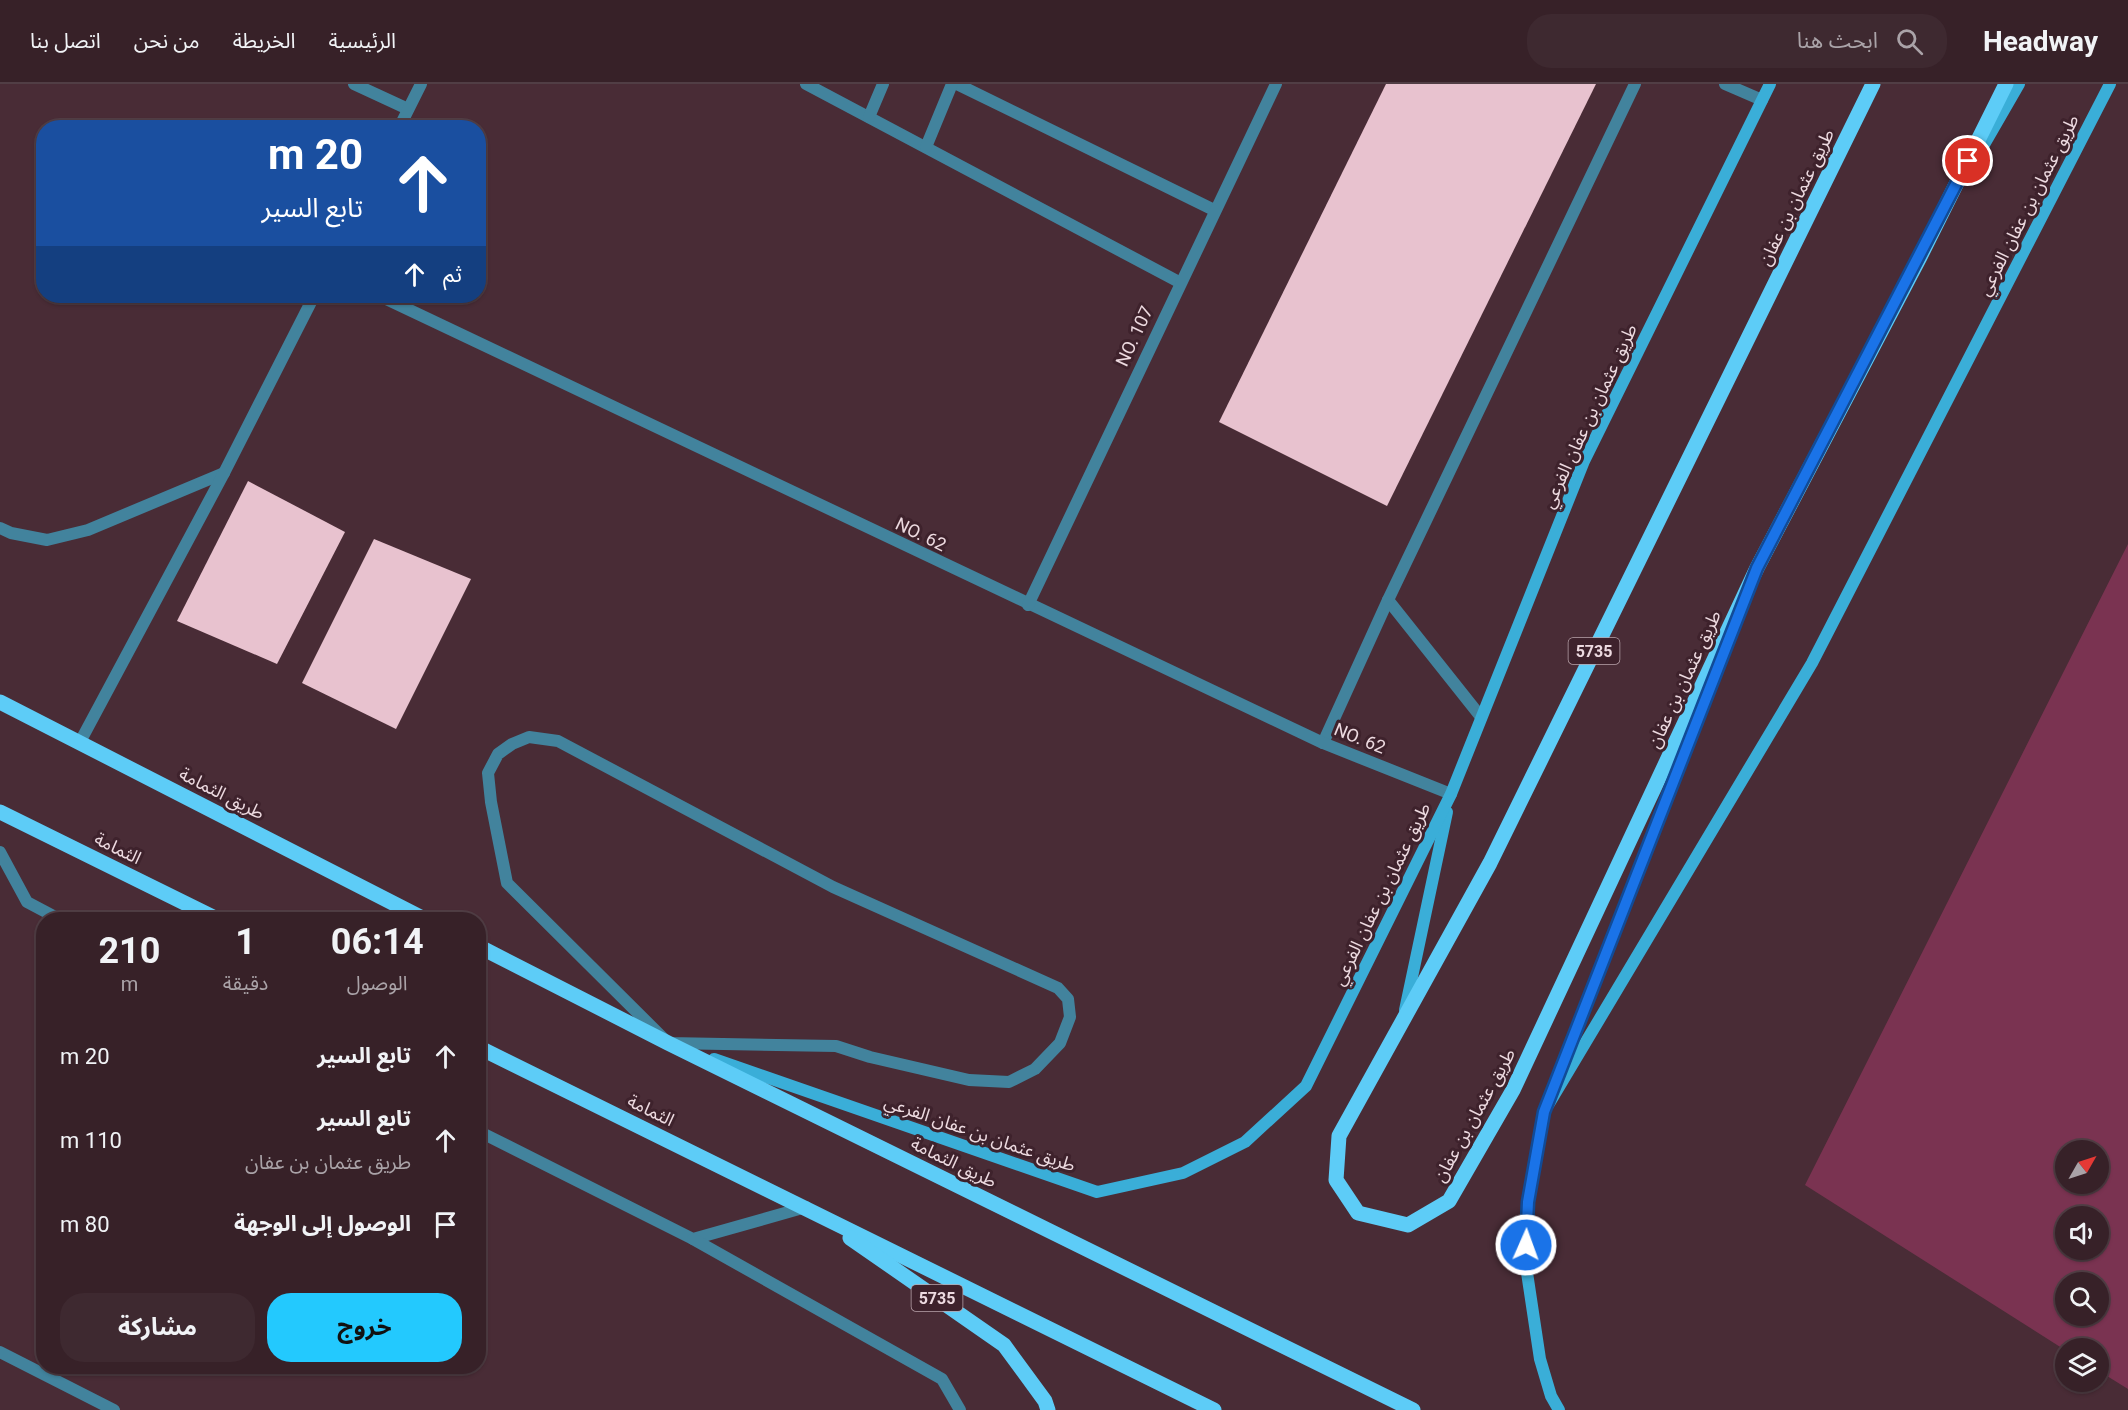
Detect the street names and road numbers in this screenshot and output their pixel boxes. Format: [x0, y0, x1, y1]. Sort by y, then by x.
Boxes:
street label: طريق عثمان بن عفان الفرعي [1973, 111, 2086, 301]
street label: طريق عثمان بن عفان [1754, 125, 1839, 269]
street label: NO. 107 [1111, 303, 1157, 369]
street label: طريق عثمان بن عفان الفرعي [1537, 321, 1644, 513]
street label: NO. 62 [892, 513, 950, 555]
street label: طريق عثمان بن عفان [1643, 607, 1726, 752]
road number: 5735 [1568, 638, 1620, 664]
street label: NO. 62 [1331, 718, 1389, 758]
street label: طريق الثمامة [175, 763, 268, 824]
street label: طريق عثمان بن عفان الفرعي [1328, 799, 1437, 990]
street label: الثمامة [91, 828, 145, 868]
street label: طريق عثمان بن عفان [1429, 1045, 1520, 1186]
street label: الثمامة [624, 1090, 678, 1130]
street label: طريق عثمان بن عفان الفرعي [881, 1090, 1078, 1179]
street label: طريق الثمامة [907, 1132, 1000, 1193]
road number: 5735 [912, 1285, 962, 1311]

